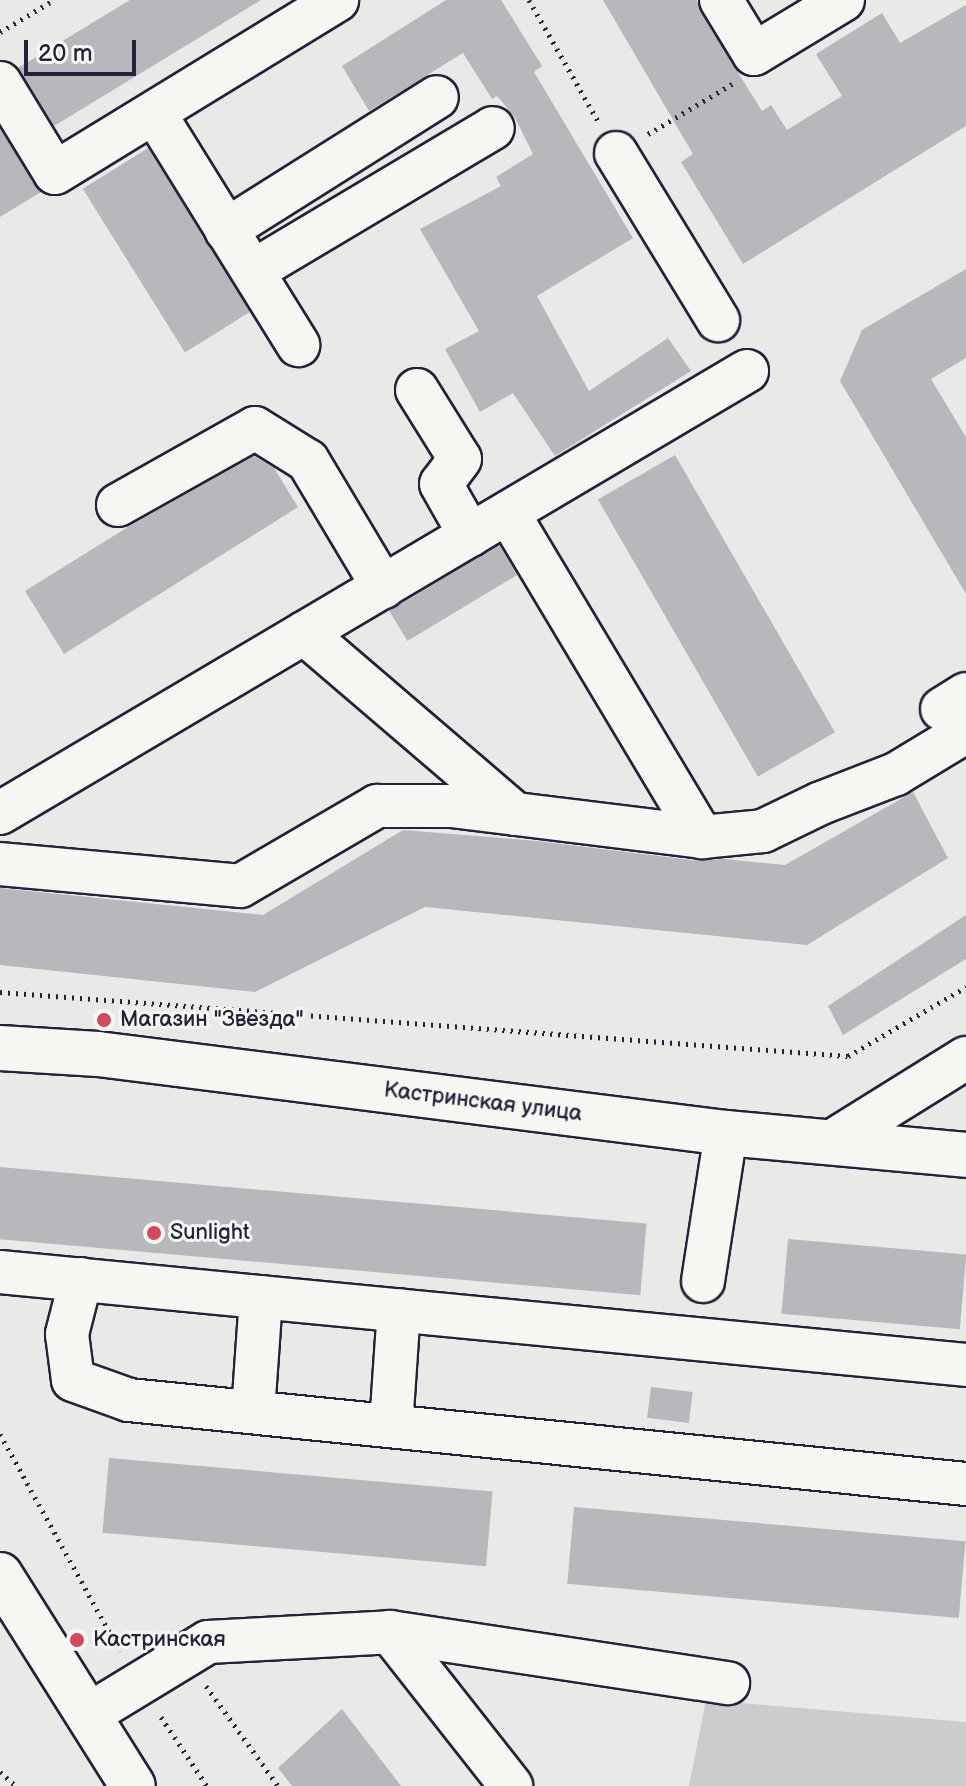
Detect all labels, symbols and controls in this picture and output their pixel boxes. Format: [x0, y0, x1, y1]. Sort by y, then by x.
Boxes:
scale bar [28, 24, 140, 74]
text: 20 m [38, 39, 93, 68]
place label: Магазин "Звезда" [120, 1007, 304, 1033]
marker: Магазин "Звезда" [95, 1011, 113, 1029]
street label: Кастринская улица [382, 1077, 584, 1127]
place label: Sunlight [170, 1220, 250, 1246]
marker: Sunlight [145, 1224, 163, 1242]
place label: Кастринская [93, 1627, 226, 1653]
marker: Кастринская [68, 1631, 86, 1649]

